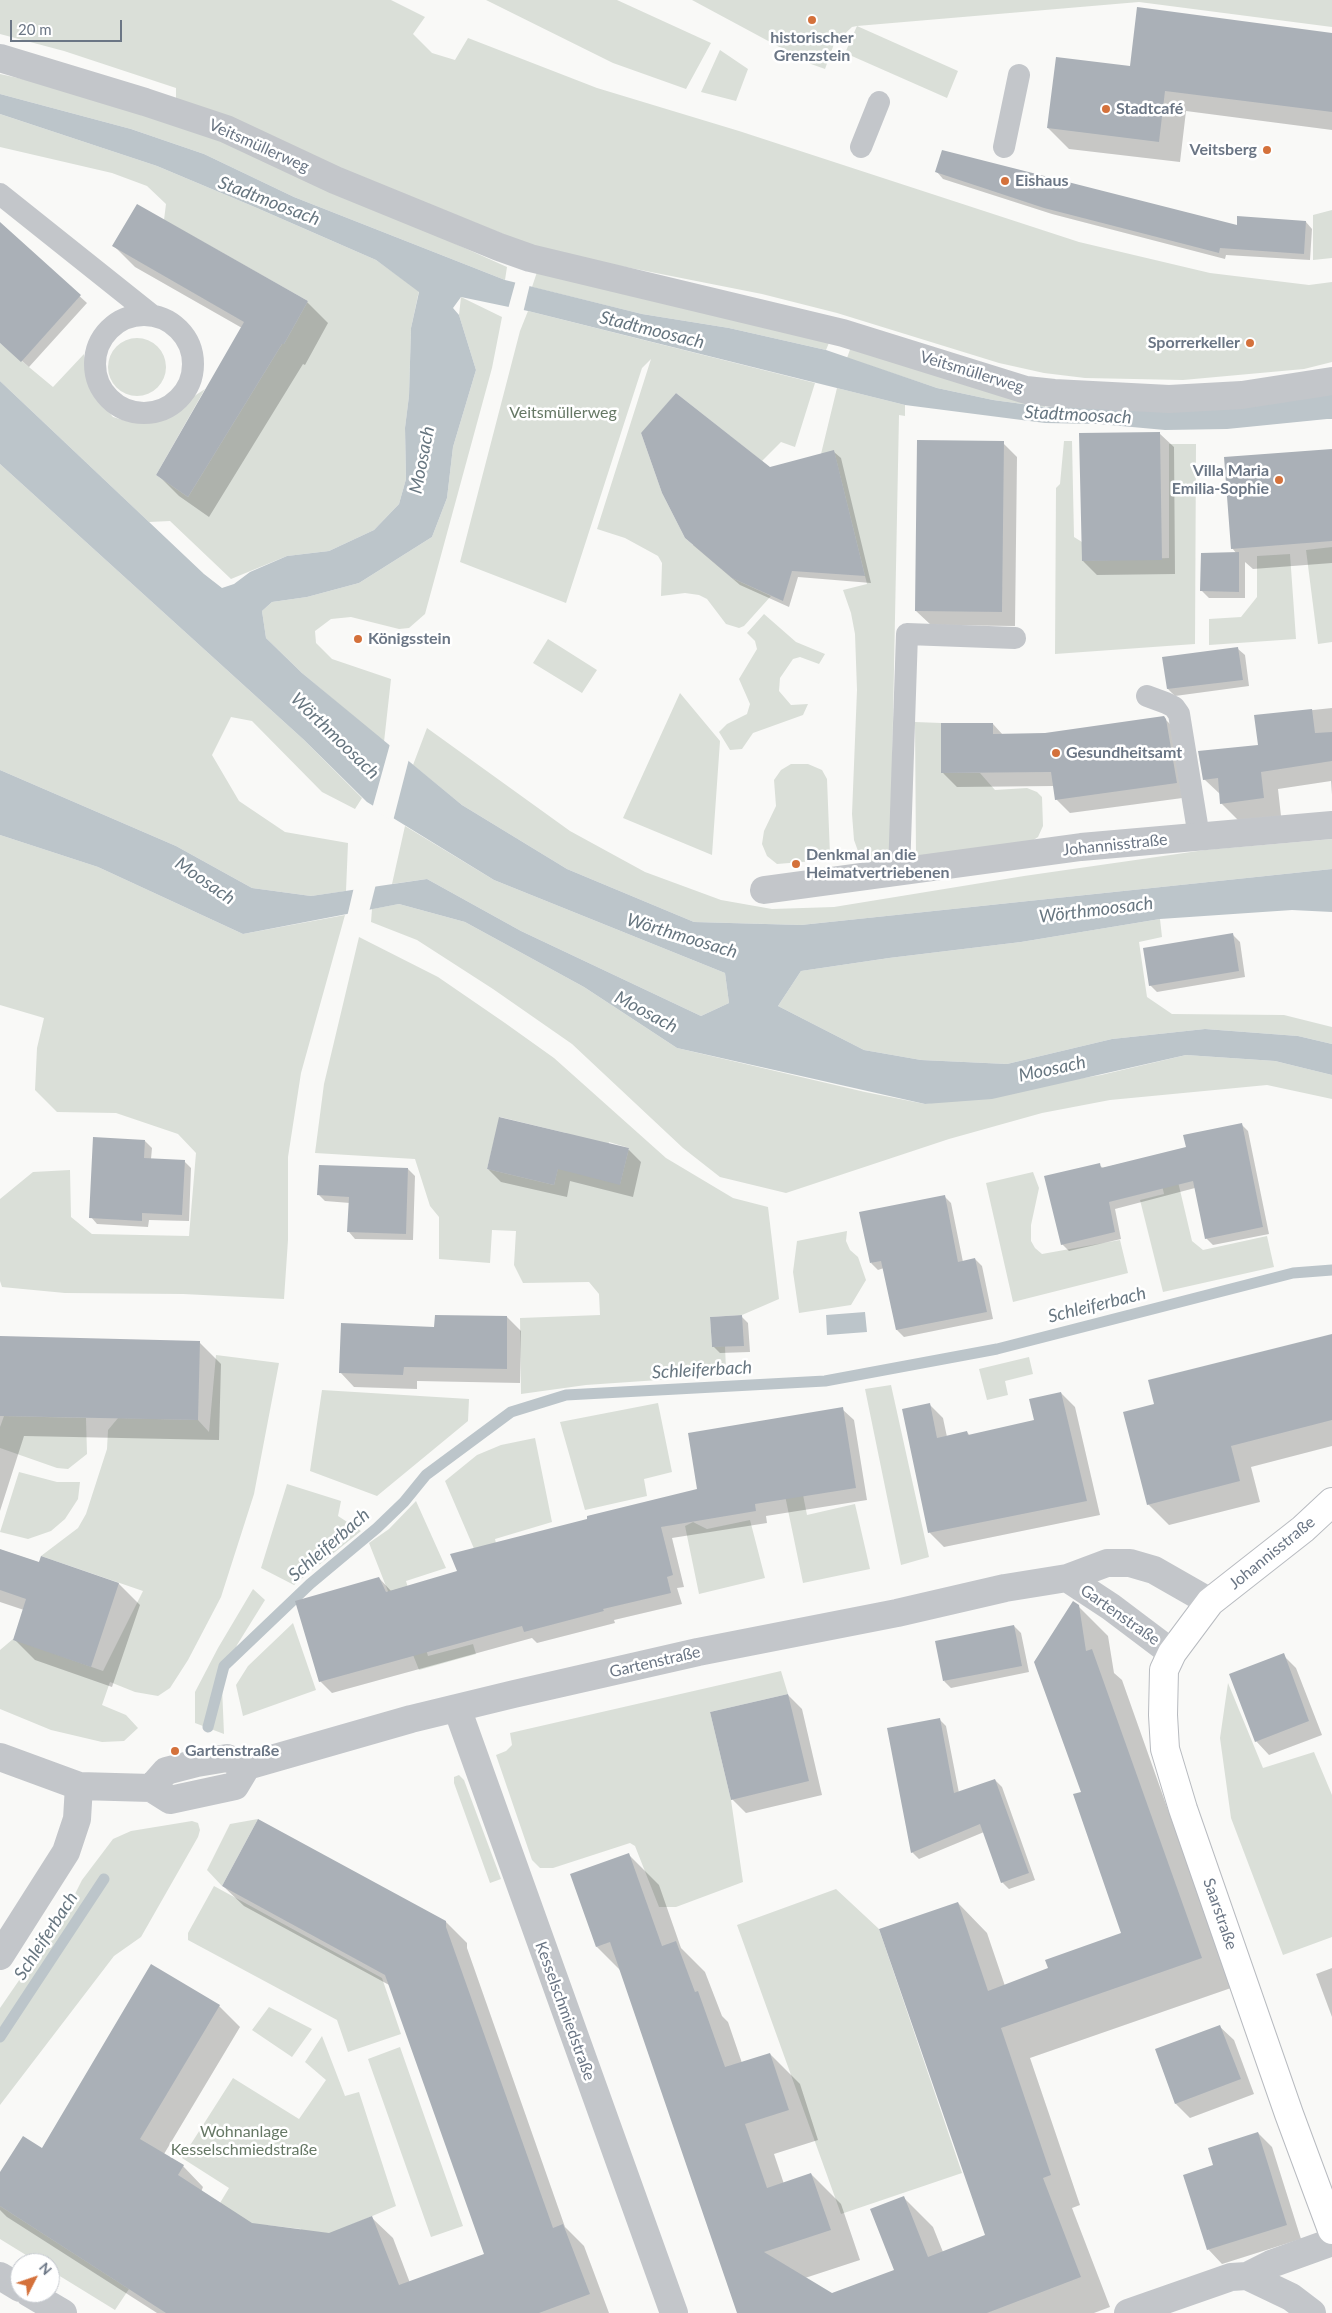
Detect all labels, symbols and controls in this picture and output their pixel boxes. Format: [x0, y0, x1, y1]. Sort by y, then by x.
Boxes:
scale bar [12, 10, 125, 42]
marker: historischer Grenzstein [806, 14, 818, 26]
text: 20 m [18, 20, 52, 38]
place label: historischer Grenzstein [770, 28, 854, 66]
place label: Stadtcafé [1116, 99, 1183, 119]
marker: Stadtcafé [1100, 103, 1112, 115]
street label: Veitsmüllerweg [206, 115, 312, 177]
place label: Veitsberg [1190, 140, 1257, 160]
marker: Veitsberg [1261, 144, 1273, 156]
place label: Eishaus [1015, 171, 1068, 191]
water label: Stadtmoosach [215, 172, 323, 230]
marker: Eishaus [999, 175, 1011, 187]
water label: Stadtmoosach [597, 307, 707, 353]
place label: Sporrerkeller [1148, 333, 1240, 353]
marker: Sporrerkeller [1244, 337, 1256, 349]
street label: Veitsmüllerweg [918, 347, 1026, 397]
water label: Stadtmoosach [1024, 401, 1132, 429]
park label: Veitsmüllerweg [509, 403, 617, 423]
water label: Moosach [405, 425, 439, 495]
place label: Villa Maria Emilia-Sophie [1172, 461, 1269, 499]
marker: Villa Maria Emilia-Sophie [1273, 474, 1285, 486]
place label: Königsstein [368, 629, 451, 649]
marker: Königsstein [352, 633, 364, 645]
water label: Wörthmoosach [286, 688, 384, 784]
place label: Gesundheitsamt [1066, 743, 1182, 763]
marker: Gesundheitsamt [1050, 747, 1062, 759]
street label: Johannisstraße [1062, 830, 1168, 860]
place label: Denkmal an die Heimatvertriebenen [806, 845, 949, 883]
water label: Moosach [171, 853, 239, 909]
marker: Denkmal an die Heimatvertriebenen [790, 858, 802, 870]
water label: Wörthmoosach [1038, 892, 1154, 928]
water label: Wörthmoosach [624, 909, 740, 963]
water label: Moosach [611, 986, 681, 1038]
water label: Moosach [1016, 1051, 1088, 1087]
water label: Schleiferbach [1046, 1282, 1148, 1328]
water label: Schleiferbach [651, 1357, 753, 1383]
water label: Schleiferbach [284, 1504, 374, 1586]
street label: Johannisstraße [1225, 1512, 1319, 1594]
street label: Gartenstraße [1077, 1581, 1163, 1649]
street label: Gartenstraße [608, 1642, 702, 1682]
place label: Gartenstraße [185, 1741, 279, 1761]
marker: Gartenstraße [169, 1745, 181, 1757]
street label: Saarstraße [1199, 1876, 1241, 1952]
water label: Schleiferbach [10, 1888, 82, 1984]
street label: Kesselschmiedstraße [531, 1939, 599, 2083]
park label: Wohnanlage Kesselschmiedstraße [171, 2122, 317, 2160]
north arrow [10, 2253, 60, 2303]
text: N [36, 2259, 56, 2278]

